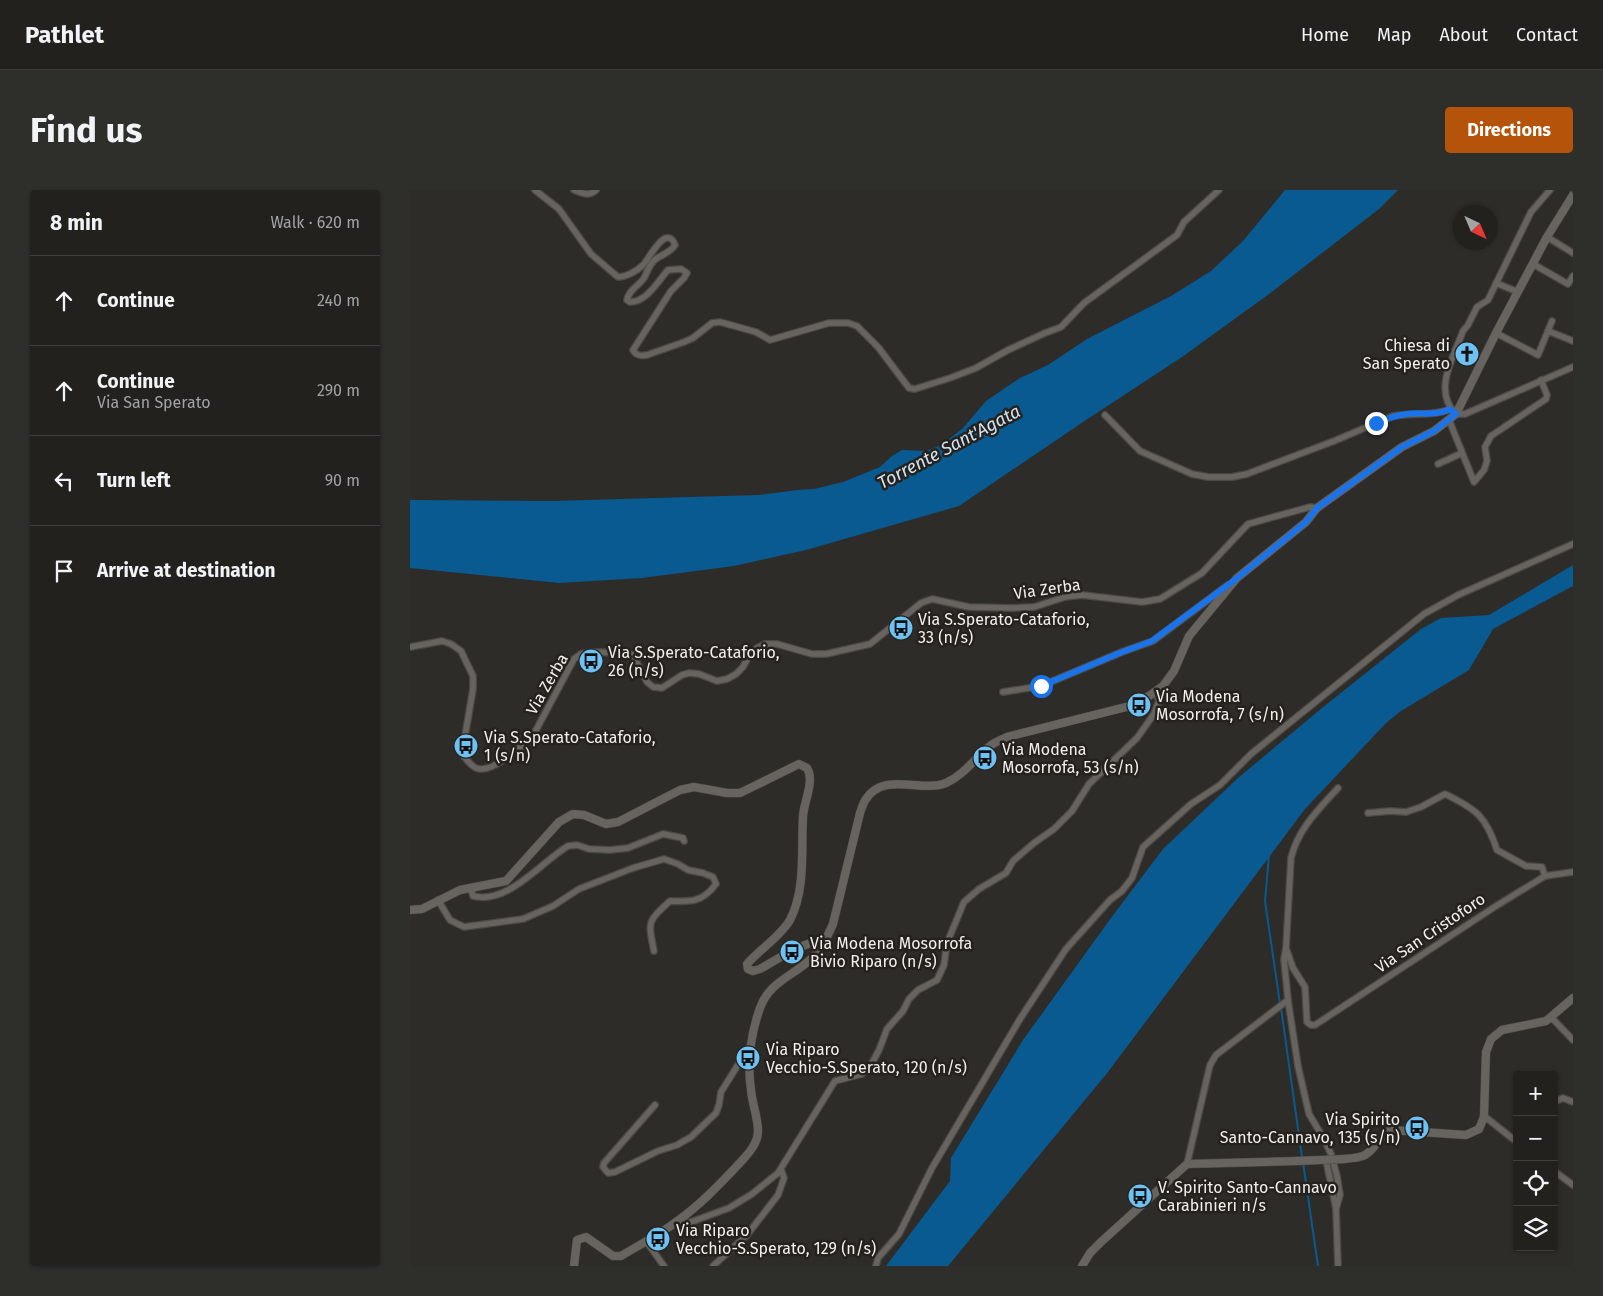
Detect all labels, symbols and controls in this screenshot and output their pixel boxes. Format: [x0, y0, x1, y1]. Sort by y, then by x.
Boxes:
text: Pathlet [25, 21, 104, 49]
text: Home [1301, 24, 1349, 46]
text: Map [1377, 24, 1411, 46]
text: About [1439, 24, 1488, 46]
text: Contact [1516, 24, 1578, 46]
button: Directions [1445, 107, 1573, 153]
text: Find us [30, 109, 142, 151]
north arrow [1453, 205, 1498, 250]
text: 8 min [50, 210, 103, 236]
text: Walk · 620 m [270, 213, 360, 232]
icon: ahead [50, 287, 78, 315]
text: Continue [97, 289, 175, 312]
text: 240 m [317, 291, 360, 310]
place label: Chiesa di San Sperato [1363, 336, 1450, 373]
church icon: Chiesa di San Sperato [1454, 341, 1480, 367]
text: Continue [97, 370, 175, 393]
icon: ahead [50, 377, 78, 405]
text: 290 m [317, 381, 360, 400]
text: Via San Sperato [97, 393, 211, 412]
water label: Torrente Sant'Agata [874, 400, 1024, 494]
route end [1365, 412, 1388, 435]
icon: left [50, 467, 78, 495]
text: Turn left [97, 469, 171, 492]
text: 90 m [325, 471, 360, 490]
icon: arrive [50, 557, 78, 585]
text: Arrive at destination [97, 559, 276, 582]
street label: Via Zerba [1012, 575, 1082, 603]
place label: Via S.Sperato-Cataforio, 33 (n/s) [918, 610, 1090, 647]
bus stop icon: Via S.Sperato-Cataforio, 33 (n/s) [888, 615, 914, 641]
place label: Via S.Sperato-Cataforio, 26 (n/s) [608, 643, 780, 680]
bus stop icon: Via S.Sperato-Cataforio, 26 (n/s) [578, 648, 604, 674]
street label: Via Zerba [522, 650, 572, 718]
route start [1030, 675, 1053, 698]
place label: Via Modena Mosorrofa, 7 (s/n) [1156, 687, 1284, 724]
bus stop icon: Via Modena Mosorrofa, 7 (s/n) [1126, 692, 1152, 718]
place label: Via S.Sperato-Cataforio, 1 (s/n) [484, 728, 656, 765]
bus stop icon: Via S.Sperato-Cataforio, 1 (s/n) [453, 733, 479, 759]
place label: Via Modena Mosorrofa, 53 (s/n) [1002, 740, 1139, 777]
bus stop icon: Via Modena Mosorrofa, 53 (s/n) [972, 745, 998, 771]
street label: Via San Cristoforo [1371, 889, 1489, 977]
place label: Via Modena Mosorrofa Bivio Riparo (n/s) [810, 934, 972, 971]
bus stop icon: Via Modena Mosorrofa Bivio Riparo (n/s) [779, 939, 805, 965]
place label: Via Riparo Vecchio-S.Sperato, 120 (n/s) [766, 1040, 967, 1077]
bus stop icon: Via Riparo Vecchio-S.Sperato, 120 (n/s) [735, 1045, 761, 1071]
map controls [1513, 1071, 1558, 1251]
button: + [1513, 1071, 1558, 1116]
place label: Via Spirito Santo-Cannavo, 135 (s/n) [1220, 1110, 1400, 1147]
bus stop icon: Via Spirito Santo-Cannavo, 135 (s/n) [1404, 1115, 1430, 1141]
button: − [1513, 1116, 1558, 1161]
button: locate [1513, 1161, 1558, 1206]
place label: V. Spirito Santo-Cannavo Carabinieri n/s [1158, 1178, 1337, 1215]
bus stop icon: V. Spirito Santo-Cannavo Carabinieri n/s [1127, 1183, 1153, 1209]
button: layers [1513, 1206, 1558, 1251]
place label: Via Riparo Vecchio-S.Sperato, 129 (n/s) [676, 1221, 876, 1258]
bus stop icon: Via Riparo Vecchio-S.Sperato, 129 (n/s) [645, 1226, 671, 1252]

